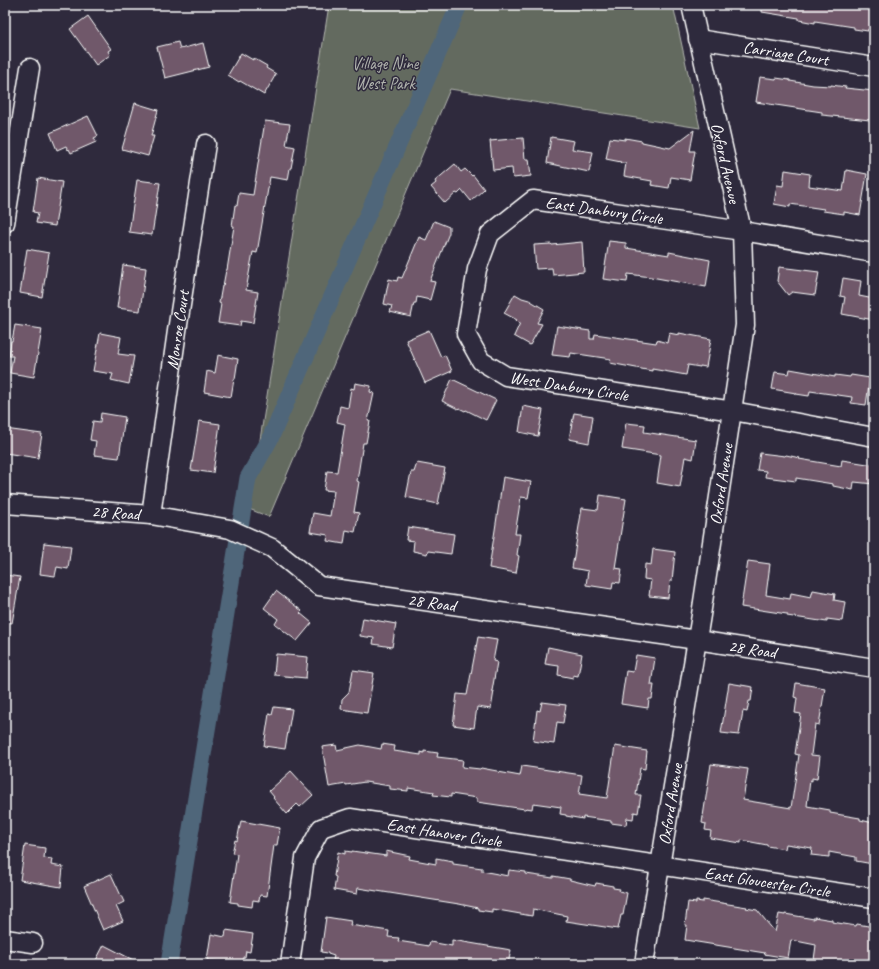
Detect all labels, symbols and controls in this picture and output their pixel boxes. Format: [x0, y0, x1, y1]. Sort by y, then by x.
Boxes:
street label: Carriage Court [742, 36, 832, 71]
park label: Village Nine West Park [352, 53, 420, 94]
street label: Oxford Avenue [706, 121, 745, 207]
street label: East Danbury Circle [544, 192, 665, 229]
street label: Monroe Court [162, 287, 195, 371]
street label: West Danbury Circle [508, 367, 631, 406]
street label: Oxford Avenue [705, 441, 738, 526]
street label: 28 Road [91, 501, 143, 525]
street label: 28 Road [406, 589, 459, 617]
street label: 28 Road [727, 635, 780, 664]
street label: Oxford Avenue [654, 761, 688, 846]
street label: East Hanover Circle [386, 814, 504, 852]
street label: East Gloucester Circle [703, 862, 833, 902]

